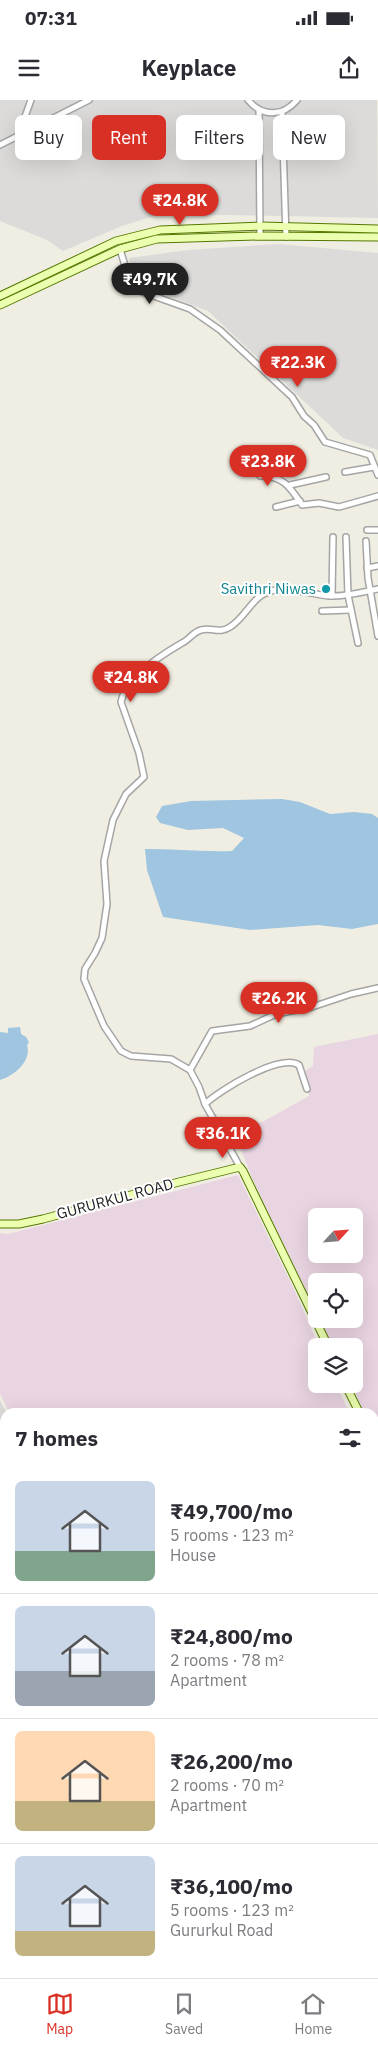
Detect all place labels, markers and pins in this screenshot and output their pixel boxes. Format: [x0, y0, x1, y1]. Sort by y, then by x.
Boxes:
pin: ₹24.8K [139, 184, 221, 226]
pin: ₹49.7K [109, 262, 191, 305]
pin: ₹22.3K [257, 346, 339, 388]
pin: ₹23.8K [227, 444, 309, 487]
place label: Savithri Niwas [221, 579, 316, 598]
marker: Savithri Niwas [320, 583, 332, 595]
pin: ₹24.8K [90, 660, 172, 703]
pin: ₹26.2K [238, 982, 320, 1024]
pin: ₹36.1K [182, 1116, 264, 1159]

